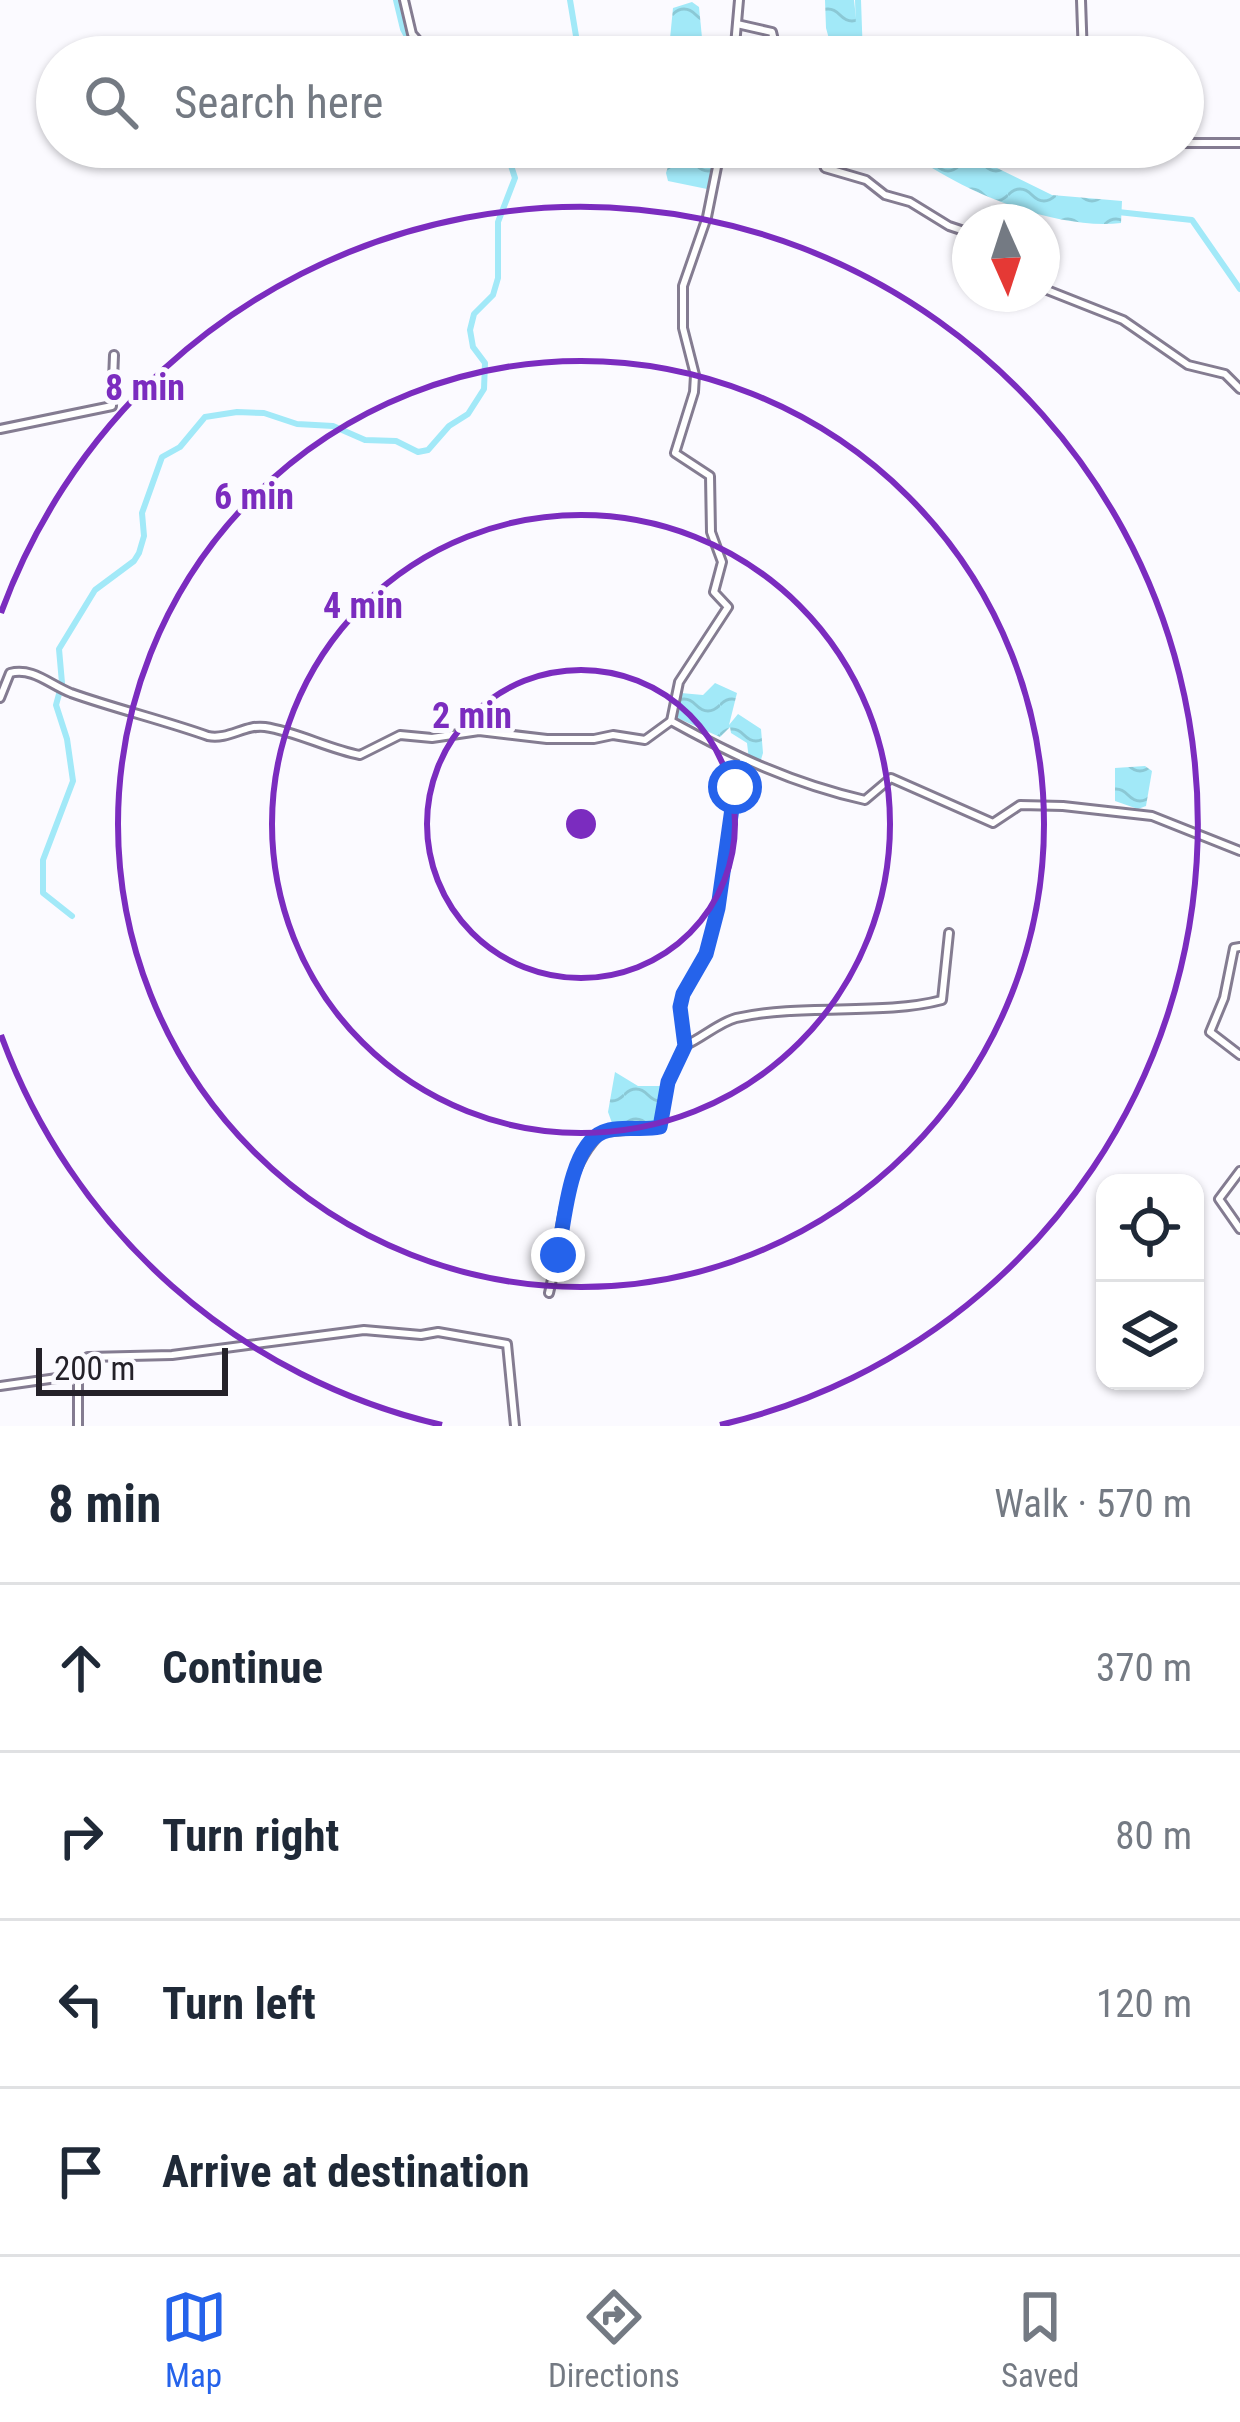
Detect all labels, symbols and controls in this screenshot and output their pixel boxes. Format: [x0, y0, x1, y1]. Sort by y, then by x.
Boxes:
search box [36, 36, 1204, 168]
icon: search [78, 69, 144, 135]
text: Search here [174, 76, 383, 129]
north arrow [952, 204, 1060, 312]
text: 8 min [105, 367, 185, 409]
text: 6 min [214, 476, 294, 518]
text: 4 min [323, 585, 403, 627]
text: 2 min [432, 695, 512, 737]
route start [708, 760, 762, 814]
centre of rings [560, 803, 602, 845]
map controls [1096, 1174, 1204, 1390]
button: locate [1096, 1174, 1204, 1282]
route end [531, 1228, 585, 1282]
button: layers [1096, 1282, 1204, 1390]
scale bar [36, 1342, 228, 1395]
text: 200 m [54, 1349, 135, 1388]
text: 8 min [48, 1475, 161, 1534]
text: Walk · 570 m [994, 1481, 1192, 1527]
icon: ahead [48, 1635, 114, 1701]
text: Continue [162, 1641, 323, 1694]
text: 370 m [1096, 1645, 1192, 1691]
icon: right [48, 1803, 114, 1869]
text: Turn right [162, 1809, 339, 1862]
text: 80 m [1115, 1813, 1192, 1859]
icon: left [48, 1971, 114, 2037]
text: Turn left [162, 1977, 316, 2030]
text: 120 m [1096, 1981, 1192, 2027]
icon: arrive [48, 2139, 114, 2205]
text: Arrive at destination [162, 2145, 530, 2198]
tab: Map [161, 2284, 227, 2395]
tab: Directions [548, 2284, 680, 2395]
tab: Saved [1001, 2284, 1079, 2395]

